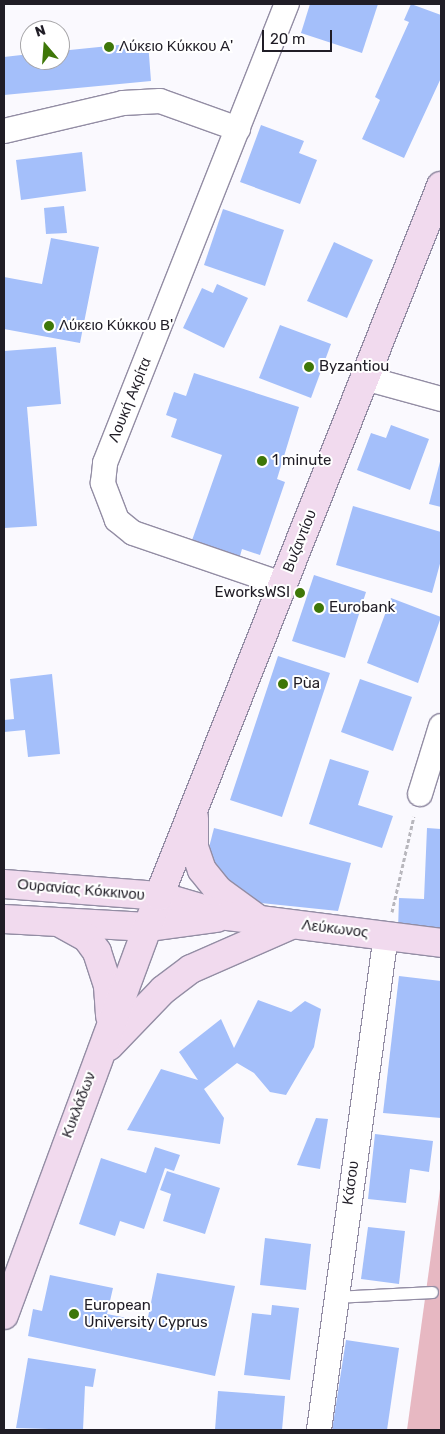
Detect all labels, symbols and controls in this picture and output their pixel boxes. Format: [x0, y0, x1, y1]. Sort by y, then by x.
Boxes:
north arrow [20, 20, 70, 70]
scale bar [265, 20, 335, 52]
text: N [33, 22, 48, 41]
text: 20 m [270, 30, 305, 48]
place label: Λύκειο Κύκκου Α' [119, 38, 233, 56]
marker: Λύκειο Κύκκου Α' [103, 41, 115, 53]
place label: Λύκειο Κύκκου Β' [59, 317, 173, 335]
marker: Λύκειο Κύκκου Β' [43, 320, 55, 332]
street label: Λουκή Ακρίτα [105, 355, 155, 445]
place label: Byzantiou [319, 358, 389, 376]
marker: Byzantiou [303, 361, 315, 373]
place label: 1 minute [272, 452, 331, 470]
marker: 1 minute [256, 455, 268, 467]
street label: Βυζαντίου [279, 507, 321, 575]
place label: EworksWSI [215, 584, 290, 602]
marker: EworksWSI [294, 587, 306, 599]
place label: Eurobank [329, 599, 395, 617]
marker: Eurobank [313, 602, 325, 614]
place label: Pùa [293, 675, 320, 693]
marker: Pùa [277, 678, 289, 690]
street label: Ουρανίας Κόκκινου [16, 875, 146, 905]
street label: Λεύκωνος [301, 916, 369, 942]
street label: Κυκλάδων [58, 1069, 100, 1141]
street label: Κάσου [339, 1160, 363, 1206]
place label: European University Cyprus [84, 1296, 208, 1331]
marker: European University Cyprus [68, 1308, 80, 1320]

